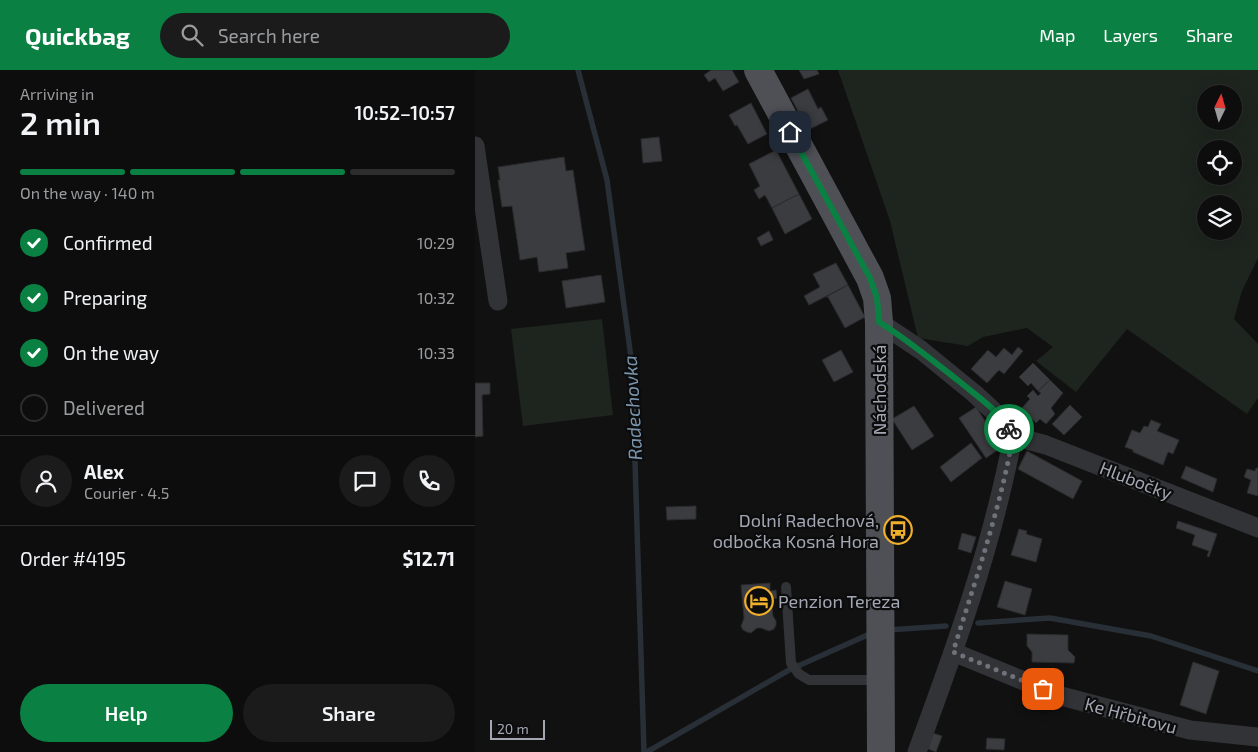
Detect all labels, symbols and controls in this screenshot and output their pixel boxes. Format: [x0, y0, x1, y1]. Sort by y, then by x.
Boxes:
search box [160, 13, 510, 58]
text: Quickbag [25, 21, 130, 50]
icon: search [178, 21, 206, 49]
text: Search here [218, 24, 320, 47]
text: Map [1039, 24, 1075, 46]
text: Layers [1103, 24, 1158, 46]
text: Share [1186, 24, 1233, 46]
text: Arriving in [20, 84, 94, 103]
north arrow [1197, 85, 1243, 130]
map controls [1197, 85, 1242, 240]
text: 10:52–10:57 [354, 101, 455, 124]
text: 2 min [20, 103, 101, 141]
pin [769, 111, 811, 153]
icon: home [776, 118, 804, 146]
button: locate [1197, 140, 1242, 185]
text: On the way · 140 m [20, 183, 155, 202]
button: layers [1197, 195, 1242, 240]
icon: check [20, 229, 48, 257]
text: Confirmed [63, 231, 153, 254]
text: 10:29 [417, 233, 455, 252]
icon: check [20, 284, 48, 312]
text: Preparing [63, 286, 147, 309]
text: 10:32 [417, 288, 455, 307]
icon: check [20, 339, 48, 367]
text: On the way [63, 341, 159, 364]
text: 10:33 [417, 343, 455, 362]
street label: Náchodská [868, 345, 890, 435]
water label: Radechovka [618, 355, 646, 461]
text: Delivered [63, 396, 145, 419]
courier [984, 404, 1034, 454]
icon: bike [995, 415, 1023, 443]
button: person [20, 455, 72, 507]
button: chat [339, 455, 391, 507]
button: phone [403, 455, 455, 507]
street label: Hlubočky [1097, 456, 1176, 504]
text: Alex [84, 460, 124, 483]
text: Courier · 4.5 [84, 483, 169, 502]
place label: Dolní Radechová, odbočka Kosná Hora [713, 509, 879, 552]
bus stop icon: Dolní Radechová, odbočka Kosná Hora [883, 515, 913, 545]
text: Order #4195 [20, 547, 126, 570]
text: $12.71 [402, 547, 455, 570]
hotel icon: Penzion Tereza [744, 586, 774, 616]
place label: Penzion Tereza [778, 590, 900, 612]
pin [1022, 668, 1064, 710]
icon: bag [1029, 675, 1057, 703]
button: Help [20, 684, 233, 742]
button: Share [243, 684, 455, 742]
street label: Ke Hřbitovu [1082, 692, 1180, 738]
scale bar [490, 717, 545, 740]
text: 20 m [497, 720, 529, 737]

